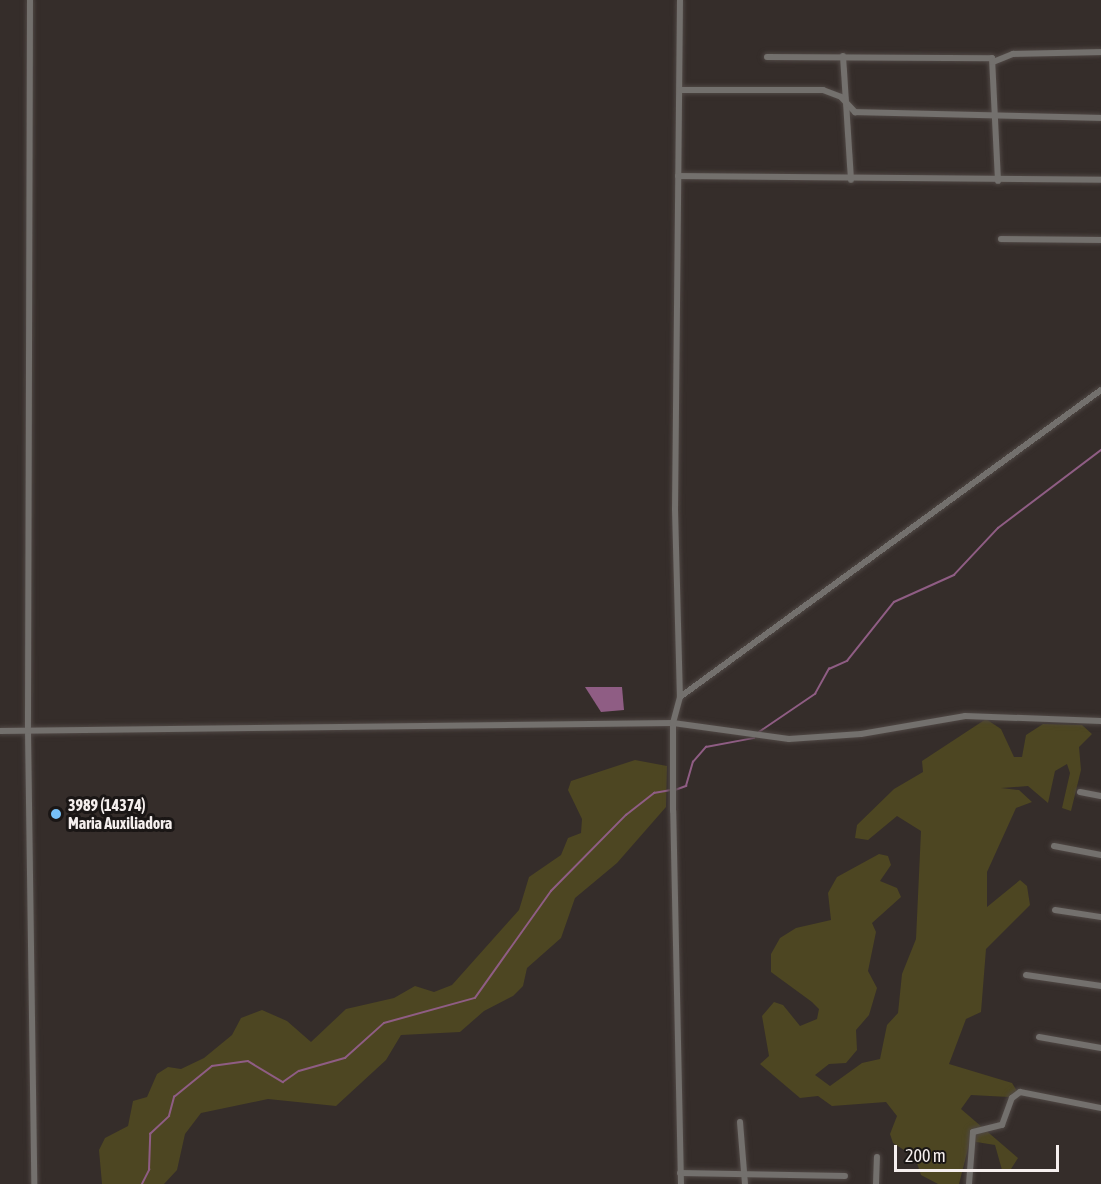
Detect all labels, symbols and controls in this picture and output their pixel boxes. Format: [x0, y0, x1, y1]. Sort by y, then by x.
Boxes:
place label: 3989 (14374) Maria Auxiliadora [68, 795, 172, 833]
marker: 3989 (14374) Maria Auxiliadora [49, 807, 63, 821]
scale bar [897, 1133, 1062, 1171]
text: 200 m [905, 1145, 946, 1166]

